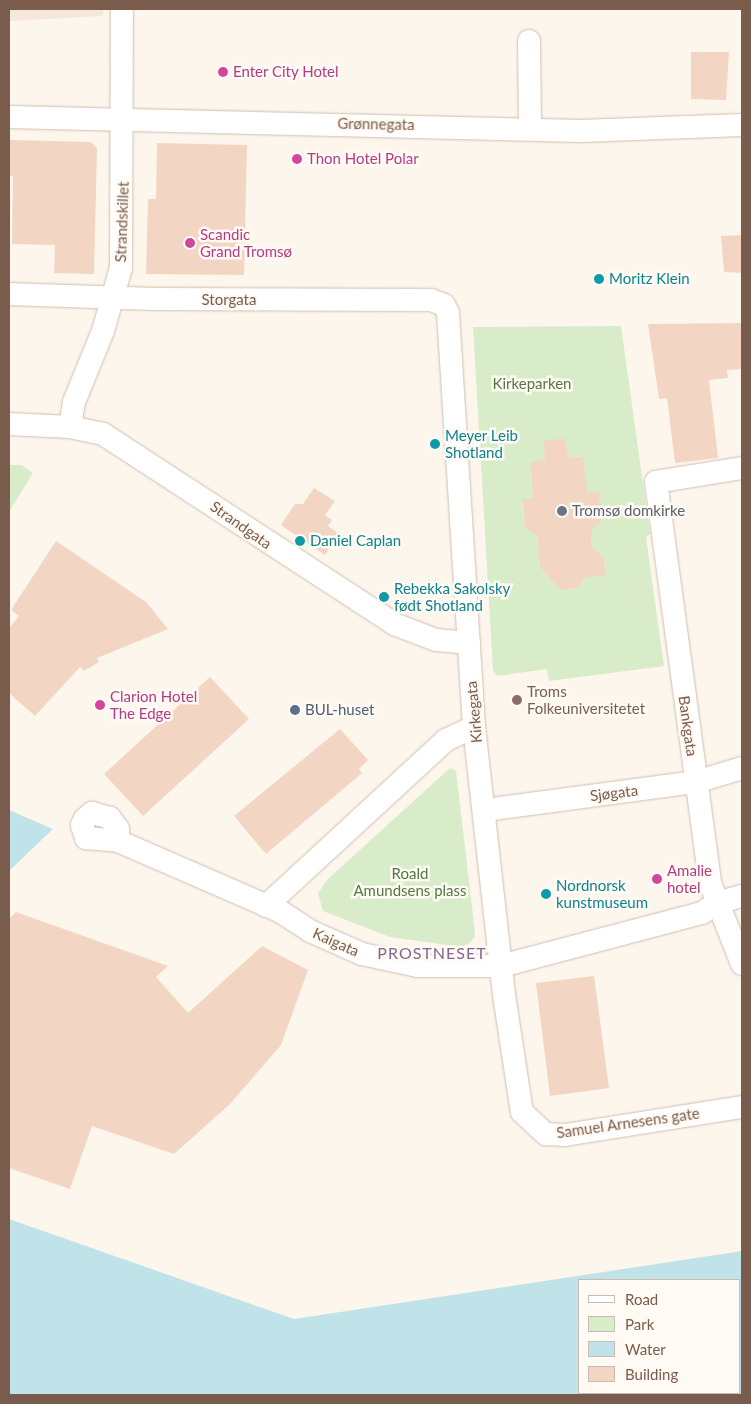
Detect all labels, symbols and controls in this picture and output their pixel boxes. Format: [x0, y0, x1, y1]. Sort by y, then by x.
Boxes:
place label: Enter City Hotel [233, 63, 339, 81]
marker: Enter City Hotel [217, 66, 229, 78]
street label: Grønnegata [337, 114, 415, 134]
place label: Thon Hotel Polar [307, 150, 419, 168]
marker: Thon Hotel Polar [291, 153, 303, 165]
street label: Strandskillet [112, 181, 132, 263]
place label: Scandic Grand Tromsø [200, 225, 292, 260]
marker: Scandic Grand Tromsø [184, 237, 196, 249]
place label: Moritz Klein [609, 270, 690, 288]
marker: Moritz Klein [593, 273, 605, 285]
street label: Storgata [202, 291, 256, 309]
park label: Kirkeparken [493, 375, 571, 393]
place label: Meyer Leib Shotland [445, 426, 518, 461]
marker: Meyer Leib Shotland [429, 438, 441, 450]
street label: Strandgata [207, 497, 275, 553]
place label: Tromsø domkirke [572, 502, 685, 520]
marker: Tromsø domkirke [556, 505, 568, 517]
place label: Daniel Caplan [310, 532, 401, 550]
marker: Daniel Caplan [294, 535, 306, 547]
place label: Rebekka Sakolsky født Shotland [394, 579, 510, 614]
marker: Rebekka Sakolsky født Shotland [378, 591, 390, 603]
street label: Kirkegata [462, 680, 486, 744]
place label: Troms Folkeuniversitetet [527, 682, 645, 717]
place label: Clarion Hotel The Edge [110, 687, 197, 722]
marker: Troms Folkeuniversitetet [511, 694, 523, 706]
street label: Bankgata [675, 695, 701, 757]
marker: Clarion Hotel The Edge [94, 699, 106, 711]
place label: BUL-huset [305, 701, 374, 719]
marker: BUL-huset [289, 704, 301, 716]
street label: Sjøgata [589, 781, 639, 805]
place label: Amalie hotel [667, 861, 712, 896]
park label: Roald Amundsens plass [353, 864, 467, 899]
marker: Amalie hotel [651, 873, 663, 885]
place label: Nordnorsk kunstmuseum [556, 876, 648, 911]
marker: Nordnorsk kunstmuseum [540, 888, 552, 900]
street label: Kaigata [310, 924, 362, 960]
district label: PROSTNESET [376, 943, 488, 963]
street label: Samuel Arnesens gate [555, 1104, 701, 1142]
legend [578, 1279, 741, 1394]
text: Road [625, 1290, 658, 1308]
text: Park [625, 1315, 654, 1333]
text: Water [625, 1340, 666, 1358]
text: Building [625, 1365, 678, 1383]

